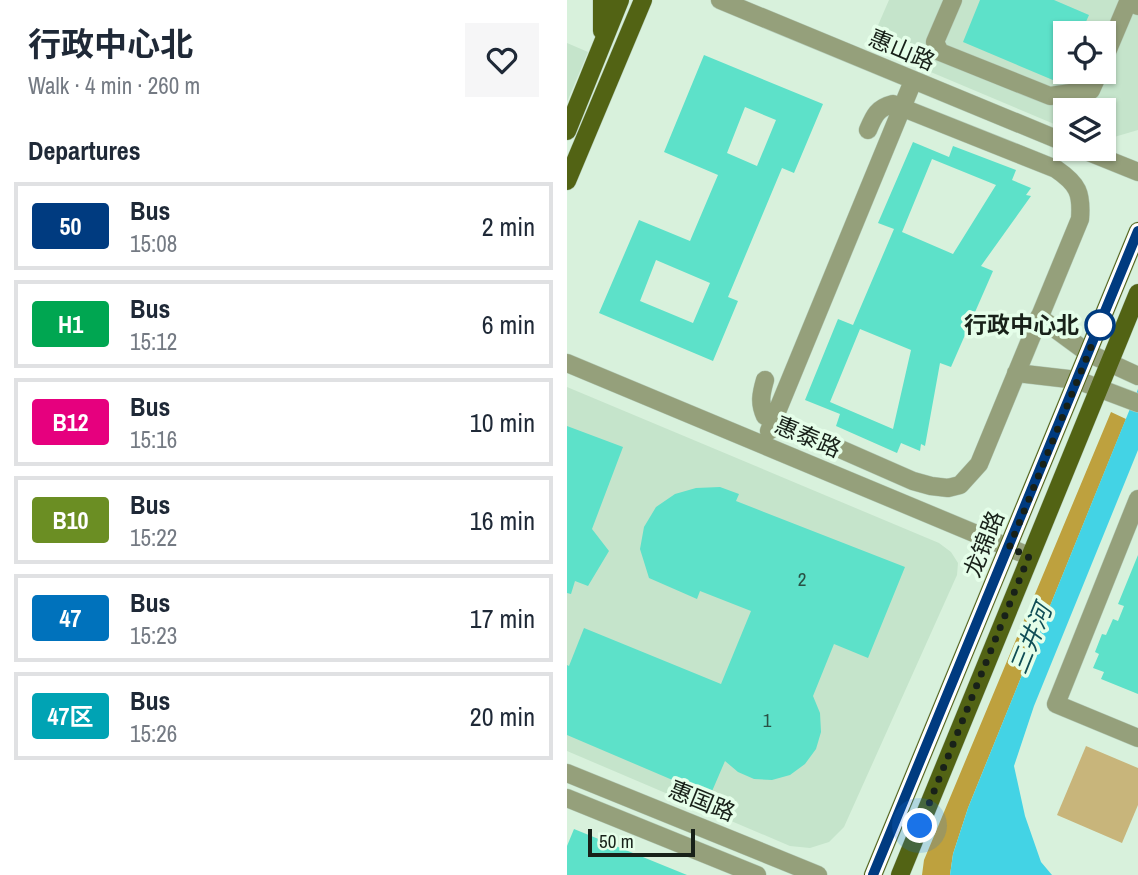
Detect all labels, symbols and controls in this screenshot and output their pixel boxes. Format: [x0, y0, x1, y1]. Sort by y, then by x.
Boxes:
map controls [1053, 21, 1116, 161]
button: locate [1053, 21, 1116, 84]
text: 行政中心北 [28, 22, 193, 66]
street label: 惠山路 [864, 22, 940, 77]
button: heart [465, 23, 539, 97]
text: Walk · 4 min · 260 m [28, 70, 200, 101]
button: layers [1053, 98, 1116, 161]
text: Departures [28, 133, 141, 168]
text: Bus [130, 193, 170, 228]
text: 2 min [482, 209, 535, 244]
text: 50 [60, 210, 81, 242]
text: 15:08 [130, 228, 177, 259]
text: Bus [130, 291, 170, 326]
text: 6 min [482, 307, 535, 342]
text: H1 [58, 308, 83, 340]
place label: 行政中心北 [964, 309, 1079, 340]
marker: 行政中心北 [1085, 310, 1115, 340]
text: 15:12 [130, 326, 177, 357]
text: Bus [130, 389, 170, 424]
text: 10 min [470, 405, 535, 440]
text: B12 [52, 406, 89, 438]
street label: 惠泰路 [770, 409, 846, 464]
text: 15:16 [130, 424, 177, 455]
text: Bus [130, 487, 170, 522]
text: 16 min [470, 503, 535, 538]
text: B10 [52, 504, 89, 536]
street label: 龙锦路 [956, 506, 1011, 582]
text: 15:22 [130, 522, 177, 553]
house number: 2 [798, 566, 806, 592]
text: Bus [130, 585, 170, 620]
water label: 三井河 [1002, 596, 1060, 678]
text: 17 min [470, 601, 535, 636]
text: 47 [60, 602, 81, 634]
text: 15:23 [130, 620, 177, 651]
text: Bus [130, 683, 170, 718]
text: 20 min [470, 699, 535, 734]
text: 47区 [48, 700, 93, 732]
house number: 1 [763, 707, 772, 733]
text: 15:26 [130, 718, 177, 749]
street label: 惠国路 [664, 773, 740, 828]
your location [902, 808, 937, 843]
scale bar [588, 826, 695, 858]
text: 50 m [599, 828, 634, 854]

